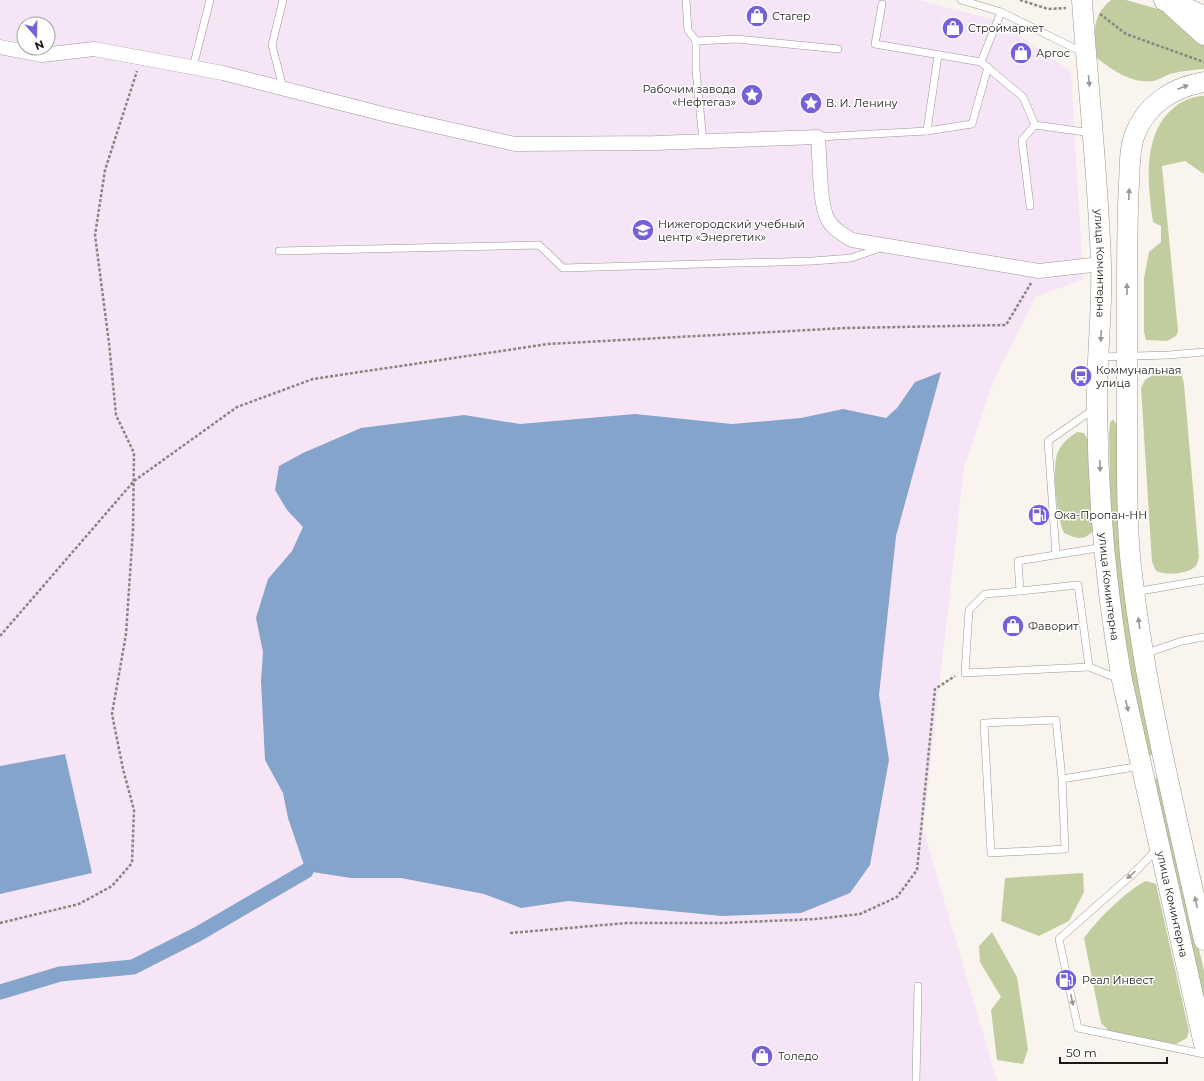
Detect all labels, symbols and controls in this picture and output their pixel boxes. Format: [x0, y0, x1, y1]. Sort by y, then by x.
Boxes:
shop icon: Стагер [744, 3, 770, 29]
place label: Стагер [772, 9, 811, 23]
shop icon: Строймаркет [940, 15, 966, 41]
north arrow [16, 16, 56, 56]
place label: Строймаркет [968, 21, 1044, 35]
text: N [33, 37, 46, 53]
shop icon: Аргос [1008, 40, 1034, 66]
place label: Аргос [1036, 46, 1070, 60]
one-way arrow [1085, 75, 1092, 87]
place label: Рабочим завода «Нефтегаз» [642, 82, 736, 109]
place icon: Рабочим завода «Нефтегаз» [739, 82, 765, 108]
one-way arrow [1178, 84, 1190, 90]
place icon: В. И. Ленину [798, 90, 824, 116]
place label: В. И. Ленину [826, 96, 899, 110]
one-way arrow [1125, 188, 1132, 200]
street label: улица Коминтерна [1091, 208, 1108, 318]
school or university icon: Нижегородский учебный центр «Энергетик» [630, 217, 656, 243]
place label: Нижегородский учебный центр «Энергетик» [658, 217, 805, 244]
one-way arrow [1124, 282, 1130, 295]
one-way arrow [1097, 330, 1104, 342]
bus stop icon: Коммунальная улица [1068, 363, 1094, 389]
place label: Коммунальная улица [1095, 363, 1181, 390]
one-way arrow [1096, 460, 1103, 472]
fuel station icon: Ока-Пропан-НН [1026, 502, 1052, 528]
place label: Ока-Пропан-НН [1054, 508, 1147, 522]
street label: улица Коминтерна [1096, 531, 1122, 642]
shop icon: Фаворит [1000, 613, 1026, 639]
one-way arrow [1136, 617, 1142, 629]
place label: Фаворит [1028, 619, 1079, 633]
one-way arrow [1125, 700, 1131, 712]
street label: улица Коминтерна [1154, 849, 1191, 959]
one-way arrow [1126, 870, 1136, 880]
one-way arrow [1192, 895, 1198, 908]
fuel station icon: Реал Инвест [1053, 967, 1079, 993]
place label: Реал Инвест [1082, 973, 1155, 987]
one-way arrow [1070, 993, 1076, 1006]
scale bar [1060, 1039, 1167, 1065]
shop icon: Толедо [749, 1043, 775, 1069]
text: 50 m [1066, 1045, 1097, 1060]
place label: Толедо [778, 1049, 819, 1063]

